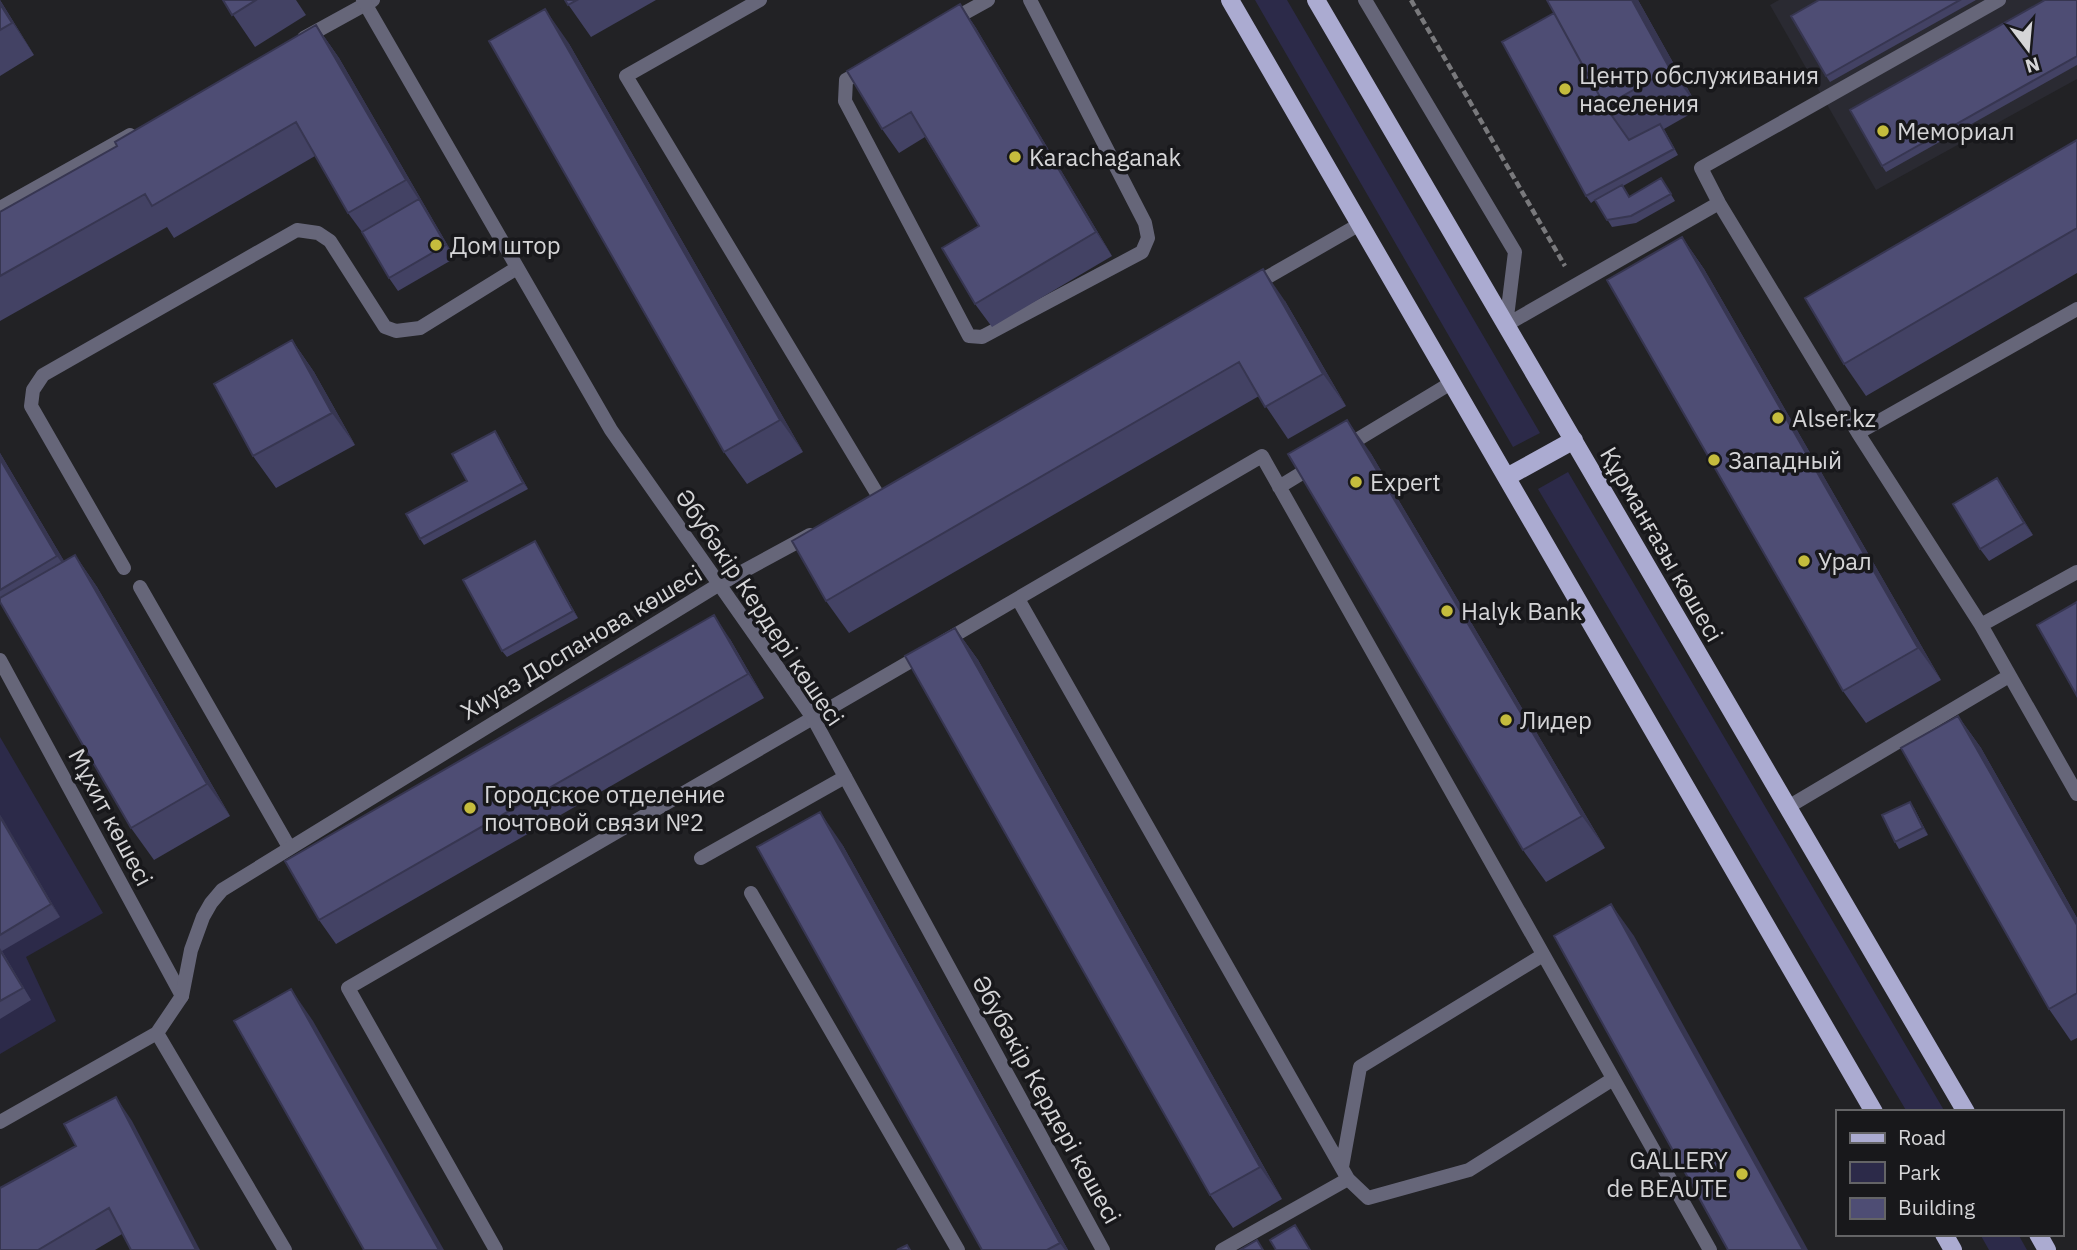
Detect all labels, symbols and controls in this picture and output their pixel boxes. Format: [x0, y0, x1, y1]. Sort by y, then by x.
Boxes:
north arrow [1993, 14, 2063, 84]
text: N [2023, 52, 2043, 79]
place label: Центр обслуживания наcеления [1579, 59, 1819, 119]
marker: Центр обслуживания наcеления [1557, 81, 1573, 97]
place label: Мемориал [1897, 115, 2014, 147]
marker: Мемориал [1875, 123, 1891, 139]
place label: Karachaganak [1029, 141, 1182, 173]
marker: Karachaganak [1007, 149, 1023, 165]
place label: Дом штор [450, 229, 561, 261]
marker: Дом штор [428, 237, 444, 253]
place label: Alser.kz [1792, 402, 1876, 434]
marker: Alser.kz [1770, 410, 1786, 426]
street label: Құрманғазы көшесі [1593, 441, 1731, 647]
place label: Западный [1728, 444, 1842, 476]
marker: Западный [1706, 452, 1722, 468]
place label: Expert [1370, 466, 1441, 498]
marker: Expert [1348, 474, 1364, 490]
street label: Әбубәкір Кердері көшесі [668, 482, 852, 732]
place label: Урал [1818, 545, 1872, 577]
marker: Урал [1796, 553, 1812, 569]
street label: Хиуаз Доспанова көшесі [454, 557, 708, 727]
place label: Halyk Bank [1461, 595, 1582, 627]
marker: Halyk Bank [1439, 603, 1455, 619]
place label: Лидер [1520, 704, 1592, 736]
marker: Лидер [1498, 712, 1514, 728]
street label: Мұхит көшесі [61, 743, 161, 891]
place label: Городское отделение почтовой связи №2 [484, 778, 725, 838]
marker: Городское отделение почтовой связи №2 [462, 800, 478, 816]
street label: Әбубәкір Кердері көшесі [965, 969, 1129, 1229]
legend [1836, 1110, 2063, 1236]
text: Road [1898, 1123, 1946, 1151]
place label: GALLERY de BEAUTE [1607, 1144, 1728, 1204]
text: Park [1898, 1158, 1941, 1186]
marker: GALLERY de BEAUTE [1734, 1166, 1750, 1182]
text: Building [1898, 1193, 1975, 1221]

